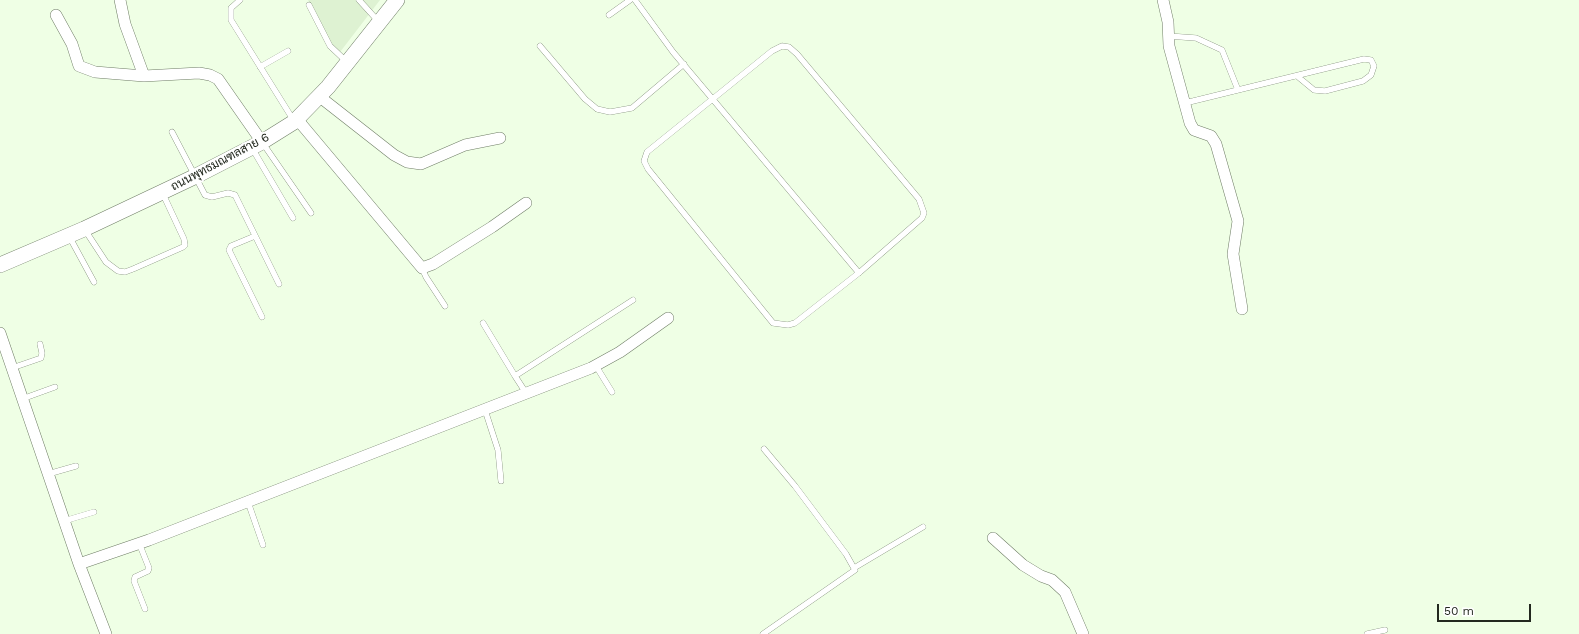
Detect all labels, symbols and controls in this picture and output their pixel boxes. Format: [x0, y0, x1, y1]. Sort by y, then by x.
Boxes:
street label: ถนนพุทธมณฑลสาย 6 [168, 130, 272, 194]
scale bar [1439, 596, 1533, 622]
text: 50 m [1444, 604, 1474, 618]

